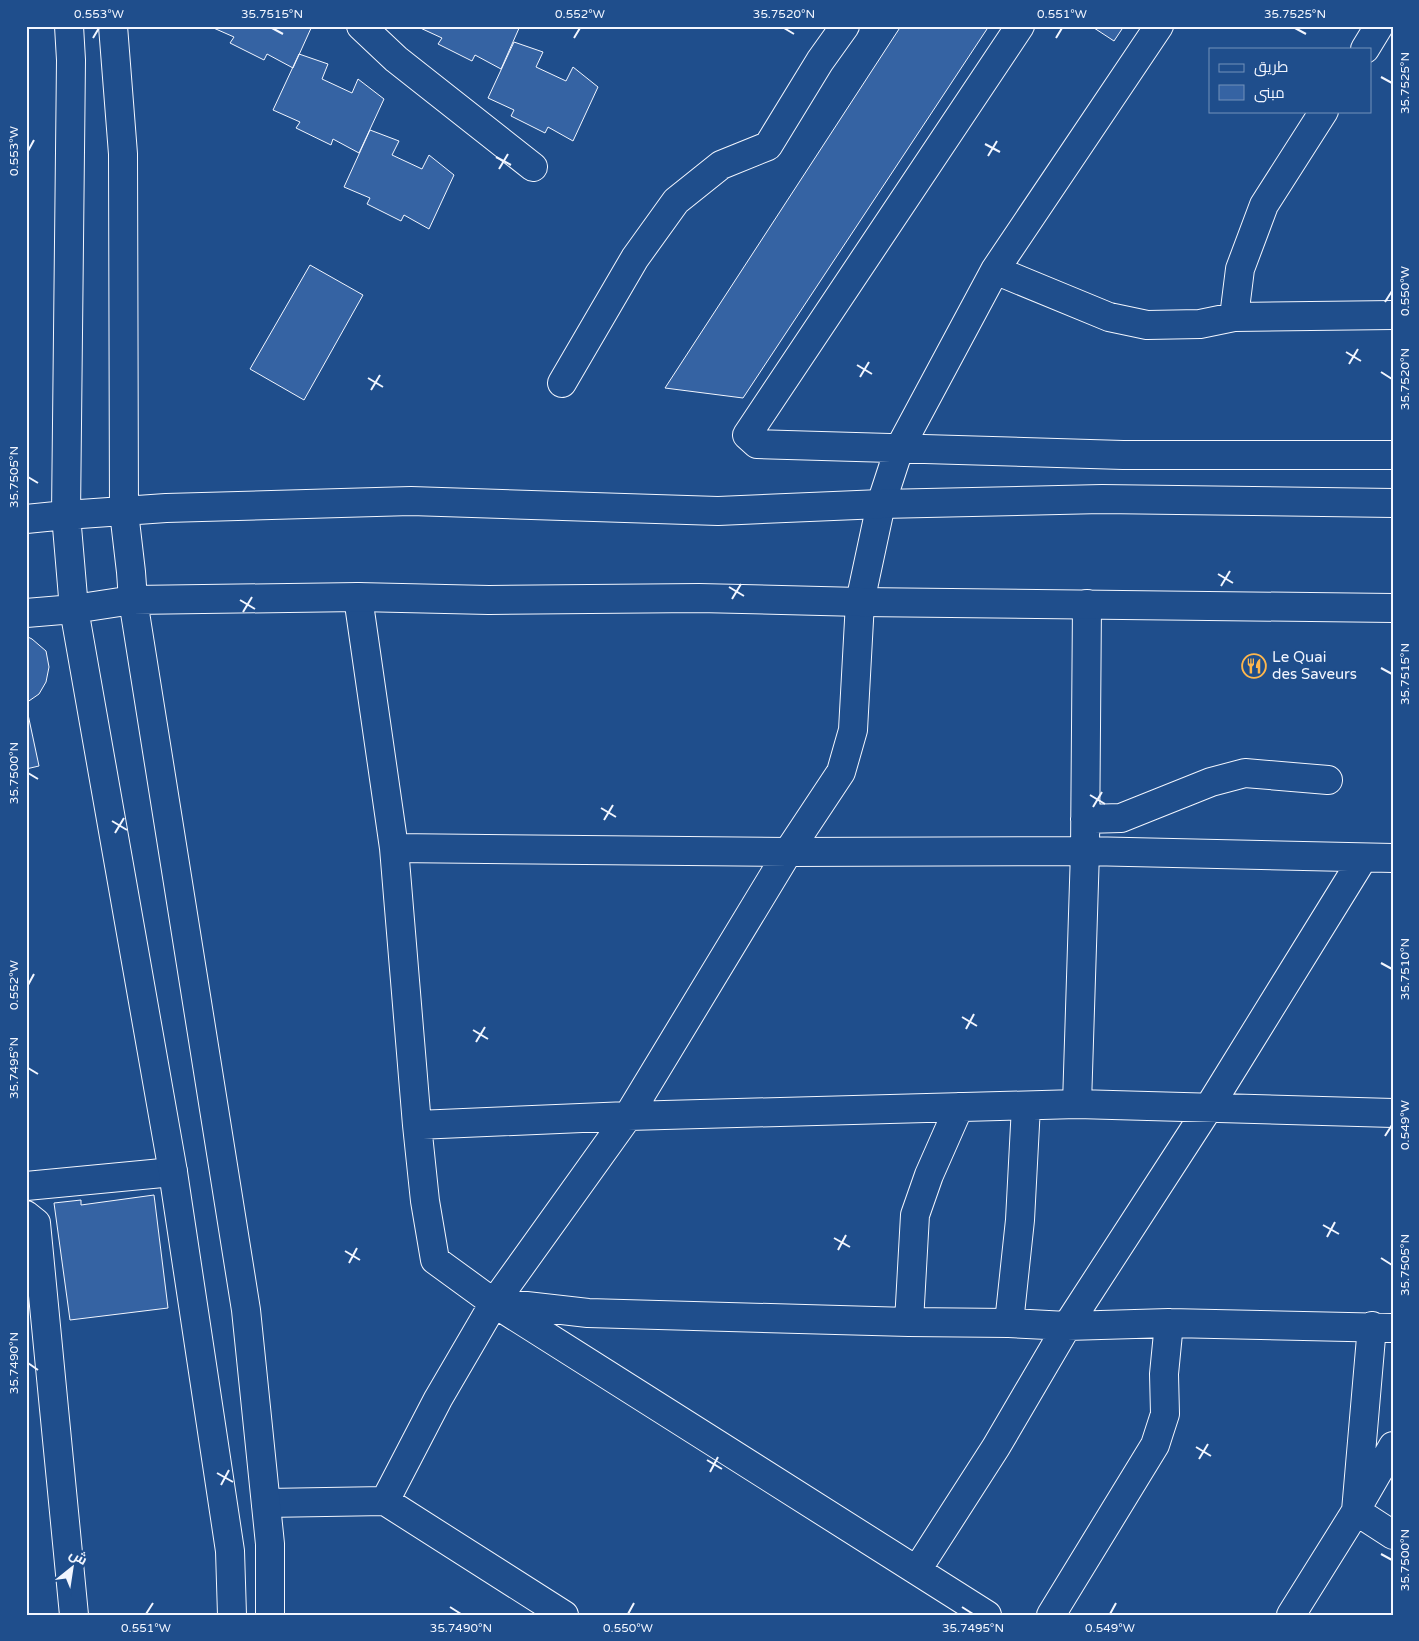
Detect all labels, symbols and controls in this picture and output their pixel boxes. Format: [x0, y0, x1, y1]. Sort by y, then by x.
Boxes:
text: 0.553°W [74, 7, 124, 21]
text: 35.7515°N [241, 7, 303, 21]
text: 0.552°W [555, 7, 605, 21]
text: 35.7520°N [753, 7, 815, 21]
text: 0.551°W [1037, 7, 1087, 21]
text: 35.7525°N [1264, 7, 1326, 21]
legend [1209, 48, 1372, 112]
text: 35.7525°N [1398, 52, 1412, 114]
text: طريق [1254, 58, 1288, 77]
text: مبنى [1254, 84, 1285, 103]
text: 0.553°W [7, 126, 21, 176]
text: 0.550°W [1398, 266, 1412, 316]
text: 35.7520°N [1398, 348, 1412, 410]
text: 35.7505°N [7, 446, 21, 508]
text: 35.7515°N [1398, 643, 1412, 705]
place label: Le Quai des Saveurs [1272, 648, 1357, 683]
restaurant icon: Le Quai des Saveurs [1241, 653, 1267, 679]
text: 35.7500°N [7, 742, 21, 804]
text: 35.7510°N [1398, 938, 1412, 1000]
text: 0.552°W [7, 960, 21, 1010]
text: 35.7495°N [7, 1037, 21, 1099]
text: 0.549°W [1398, 1100, 1412, 1150]
text: 35.7505°N [1398, 1234, 1412, 1296]
text: 35.7490°N [7, 1332, 21, 1394]
text: 35.7500°N [1398, 1529, 1412, 1591]
north arrow [48, 1544, 98, 1594]
text: ش [66, 1545, 90, 1569]
text: 0.551°W [121, 1621, 171, 1635]
text: 35.7490°N [430, 1621, 492, 1635]
text: 0.550°W [603, 1621, 653, 1635]
text: 35.7495°N [942, 1621, 1004, 1635]
text: 0.549°W [1085, 1621, 1135, 1635]

